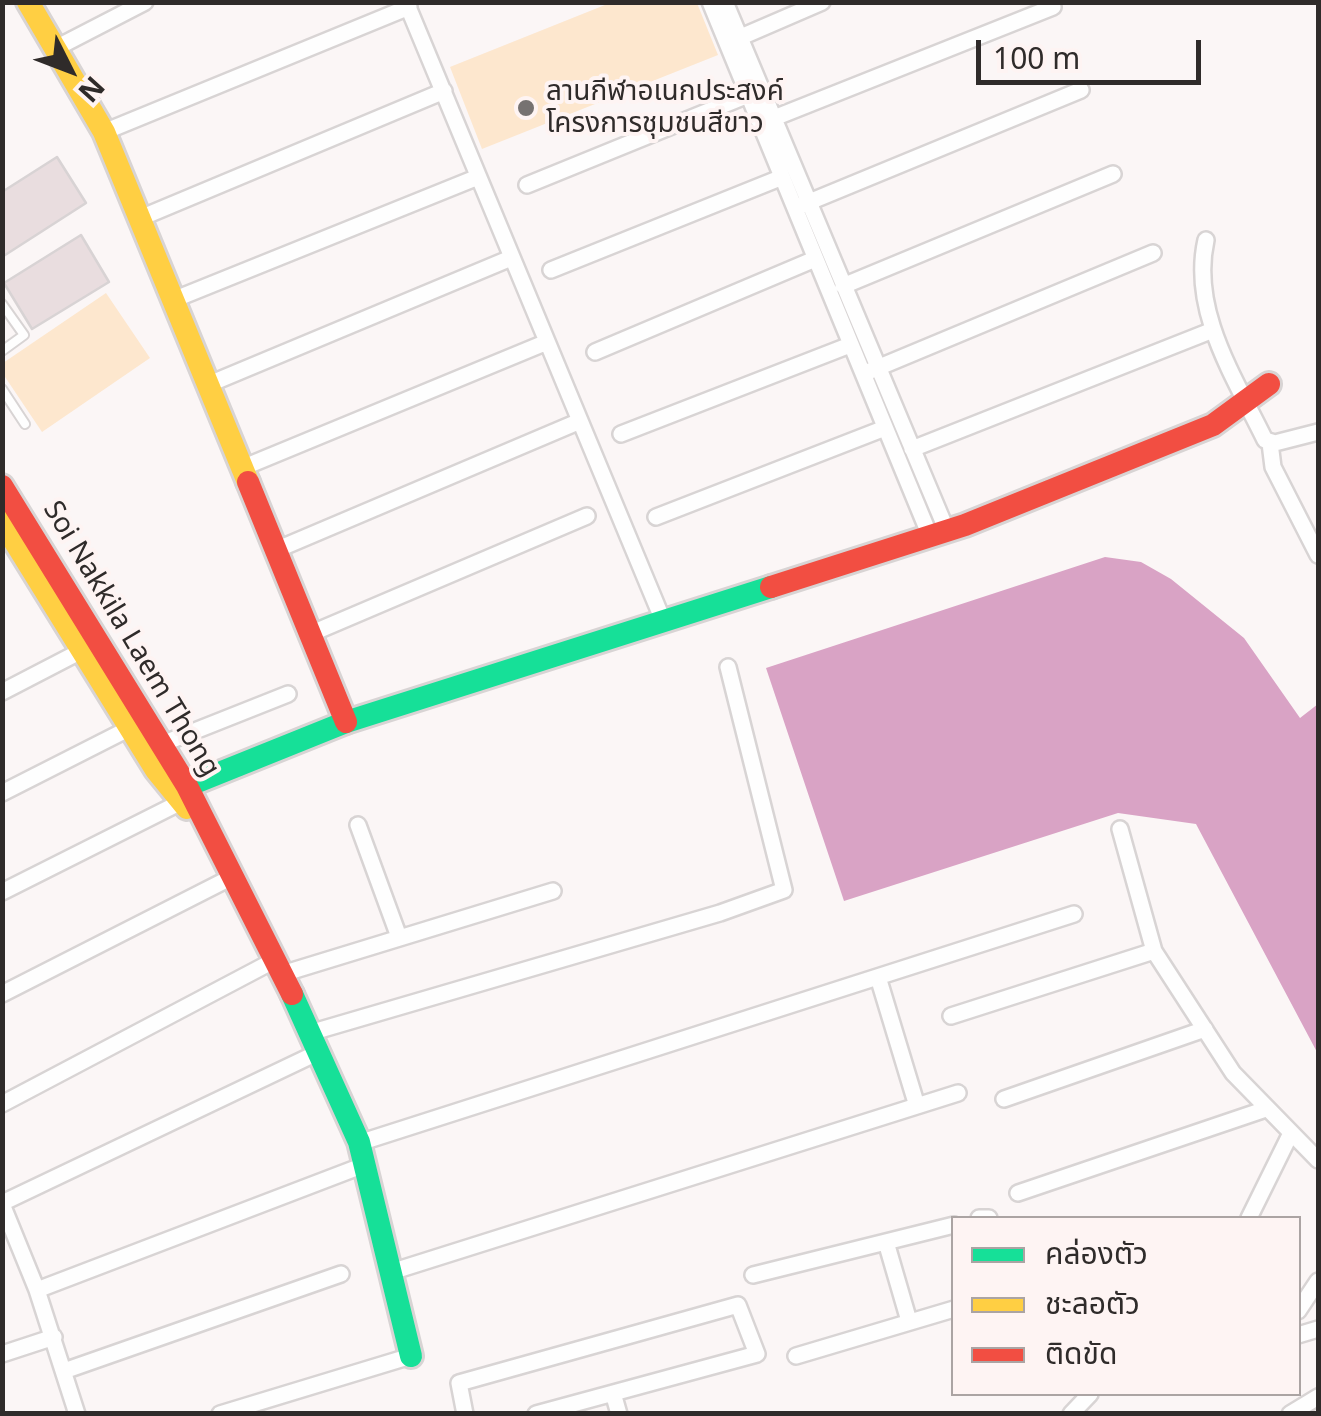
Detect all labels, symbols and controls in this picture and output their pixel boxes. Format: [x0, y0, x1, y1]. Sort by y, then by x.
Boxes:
north arrow [20, 20, 120, 120]
scale bar [981, 20, 1206, 82]
text: 100 m [993, 37, 1080, 78]
text: N [71, 69, 114, 111]
place label: ลานกีฬาอเนกประสงค์ โครงการชุมชนสีขาว [546, 75, 784, 141]
marker: ลานกีฬาอเนกประสงค์ โครงการชุมชนสีขาว [515, 97, 537, 119]
street label: Soi Nakkila Laem Thong [35, 495, 227, 783]
legend [951, 1216, 1301, 1396]
text: คล่องตัว [1045, 1232, 1148, 1273]
text: ชะลอตัว [1045, 1282, 1140, 1323]
text: ติดขัด [1045, 1332, 1117, 1373]

